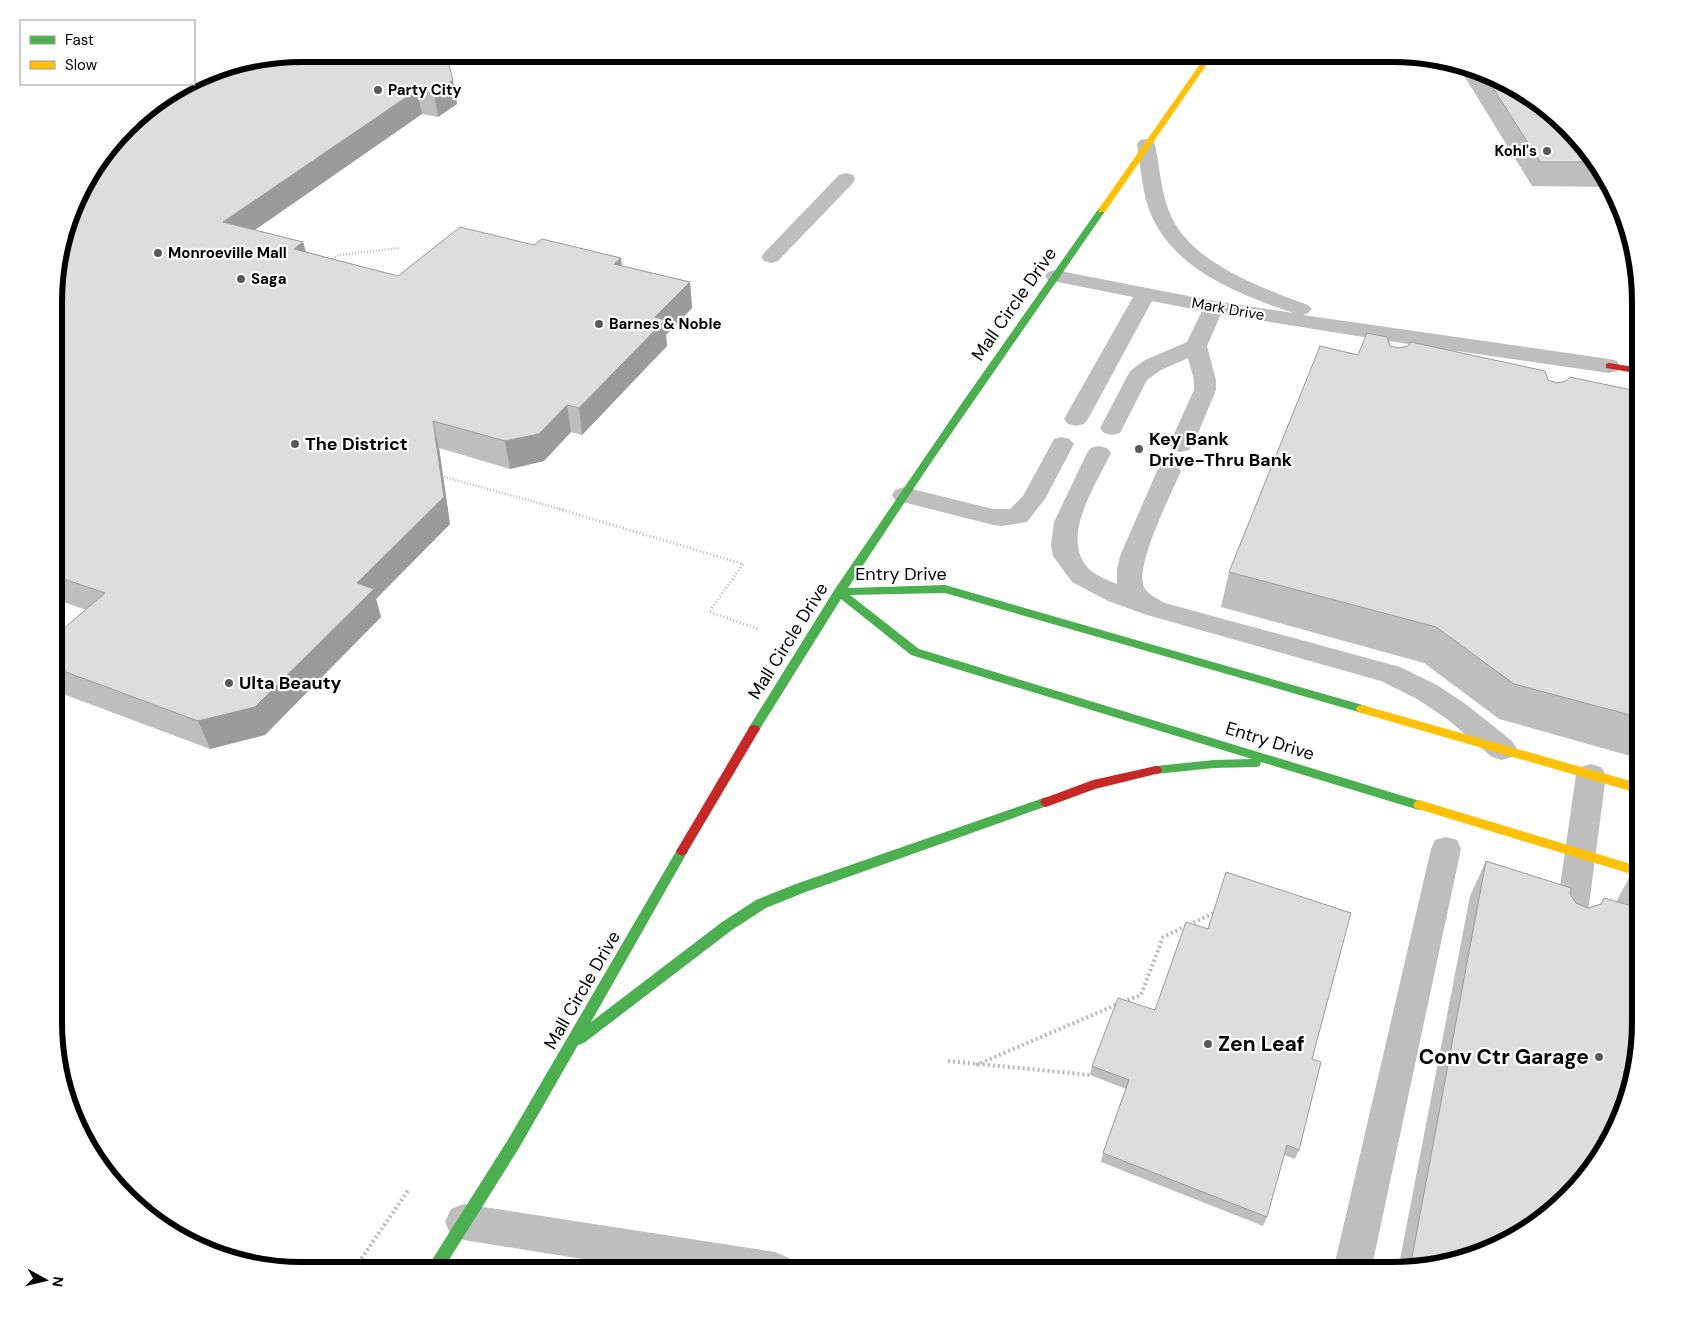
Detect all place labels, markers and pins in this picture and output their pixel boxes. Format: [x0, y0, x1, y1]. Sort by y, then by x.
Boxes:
place label: Party City [388, 80, 461, 100]
marker: Party City [372, 84, 384, 96]
place label: Kohl's [1494, 141, 1537, 161]
marker: Kohl's [1541, 145, 1553, 157]
place label: Monroeville Mall [168, 243, 287, 263]
marker: Monroeville Mall [152, 247, 164, 259]
place label: Saga [251, 269, 287, 289]
marker: Saga [235, 273, 247, 285]
place label: Barnes & Noble [609, 314, 721, 334]
marker: Barnes & Noble [593, 318, 605, 330]
place label: Key Bank Drive-Thru Bank [1149, 427, 1293, 472]
place label: The District [305, 432, 408, 456]
marker: The District [289, 438, 301, 450]
marker: Key Bank Drive-Thru Bank [1133, 443, 1145, 455]
place label: Ulta Beauty [239, 671, 341, 695]
marker: Ulta Beauty [223, 677, 235, 689]
place label: Zen Leaf [1218, 1030, 1305, 1058]
marker: Zen Leaf [1202, 1038, 1214, 1050]
place label: Conv Ctr Garage [1419, 1043, 1589, 1071]
marker: Conv Ctr Garage [1593, 1051, 1605, 1063]

